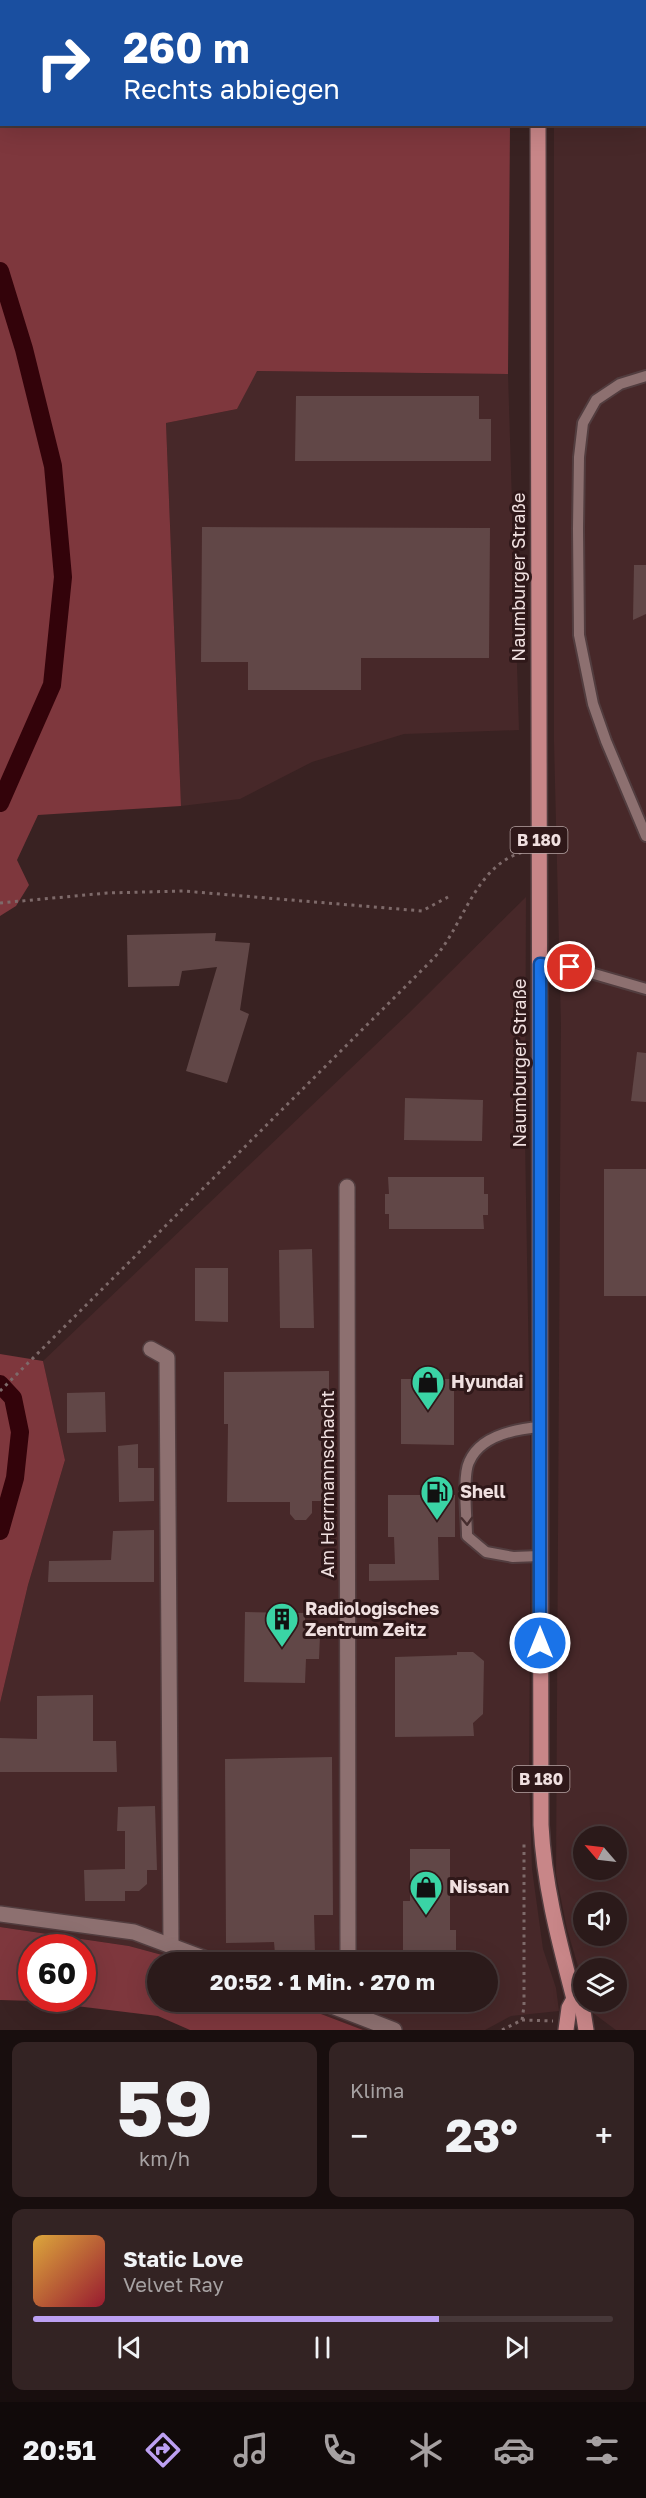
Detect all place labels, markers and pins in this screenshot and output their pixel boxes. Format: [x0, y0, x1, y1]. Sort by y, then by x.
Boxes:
pin [544, 941, 595, 992]
shop icon: Hyundai [410, 1364, 446, 1411]
place label: Hyundai [451, 1370, 524, 1392]
fuel station icon: Shell [419, 1474, 455, 1521]
place label: Shell [460, 1480, 506, 1502]
place label: Radiologisches Zentrum Zeitz [305, 1597, 439, 1640]
building icon: Radiologisches Zentrum Zeitz [264, 1601, 300, 1648]
shop icon: Nissan [408, 1869, 444, 1916]
place label: Nissan [449, 1875, 509, 1897]

